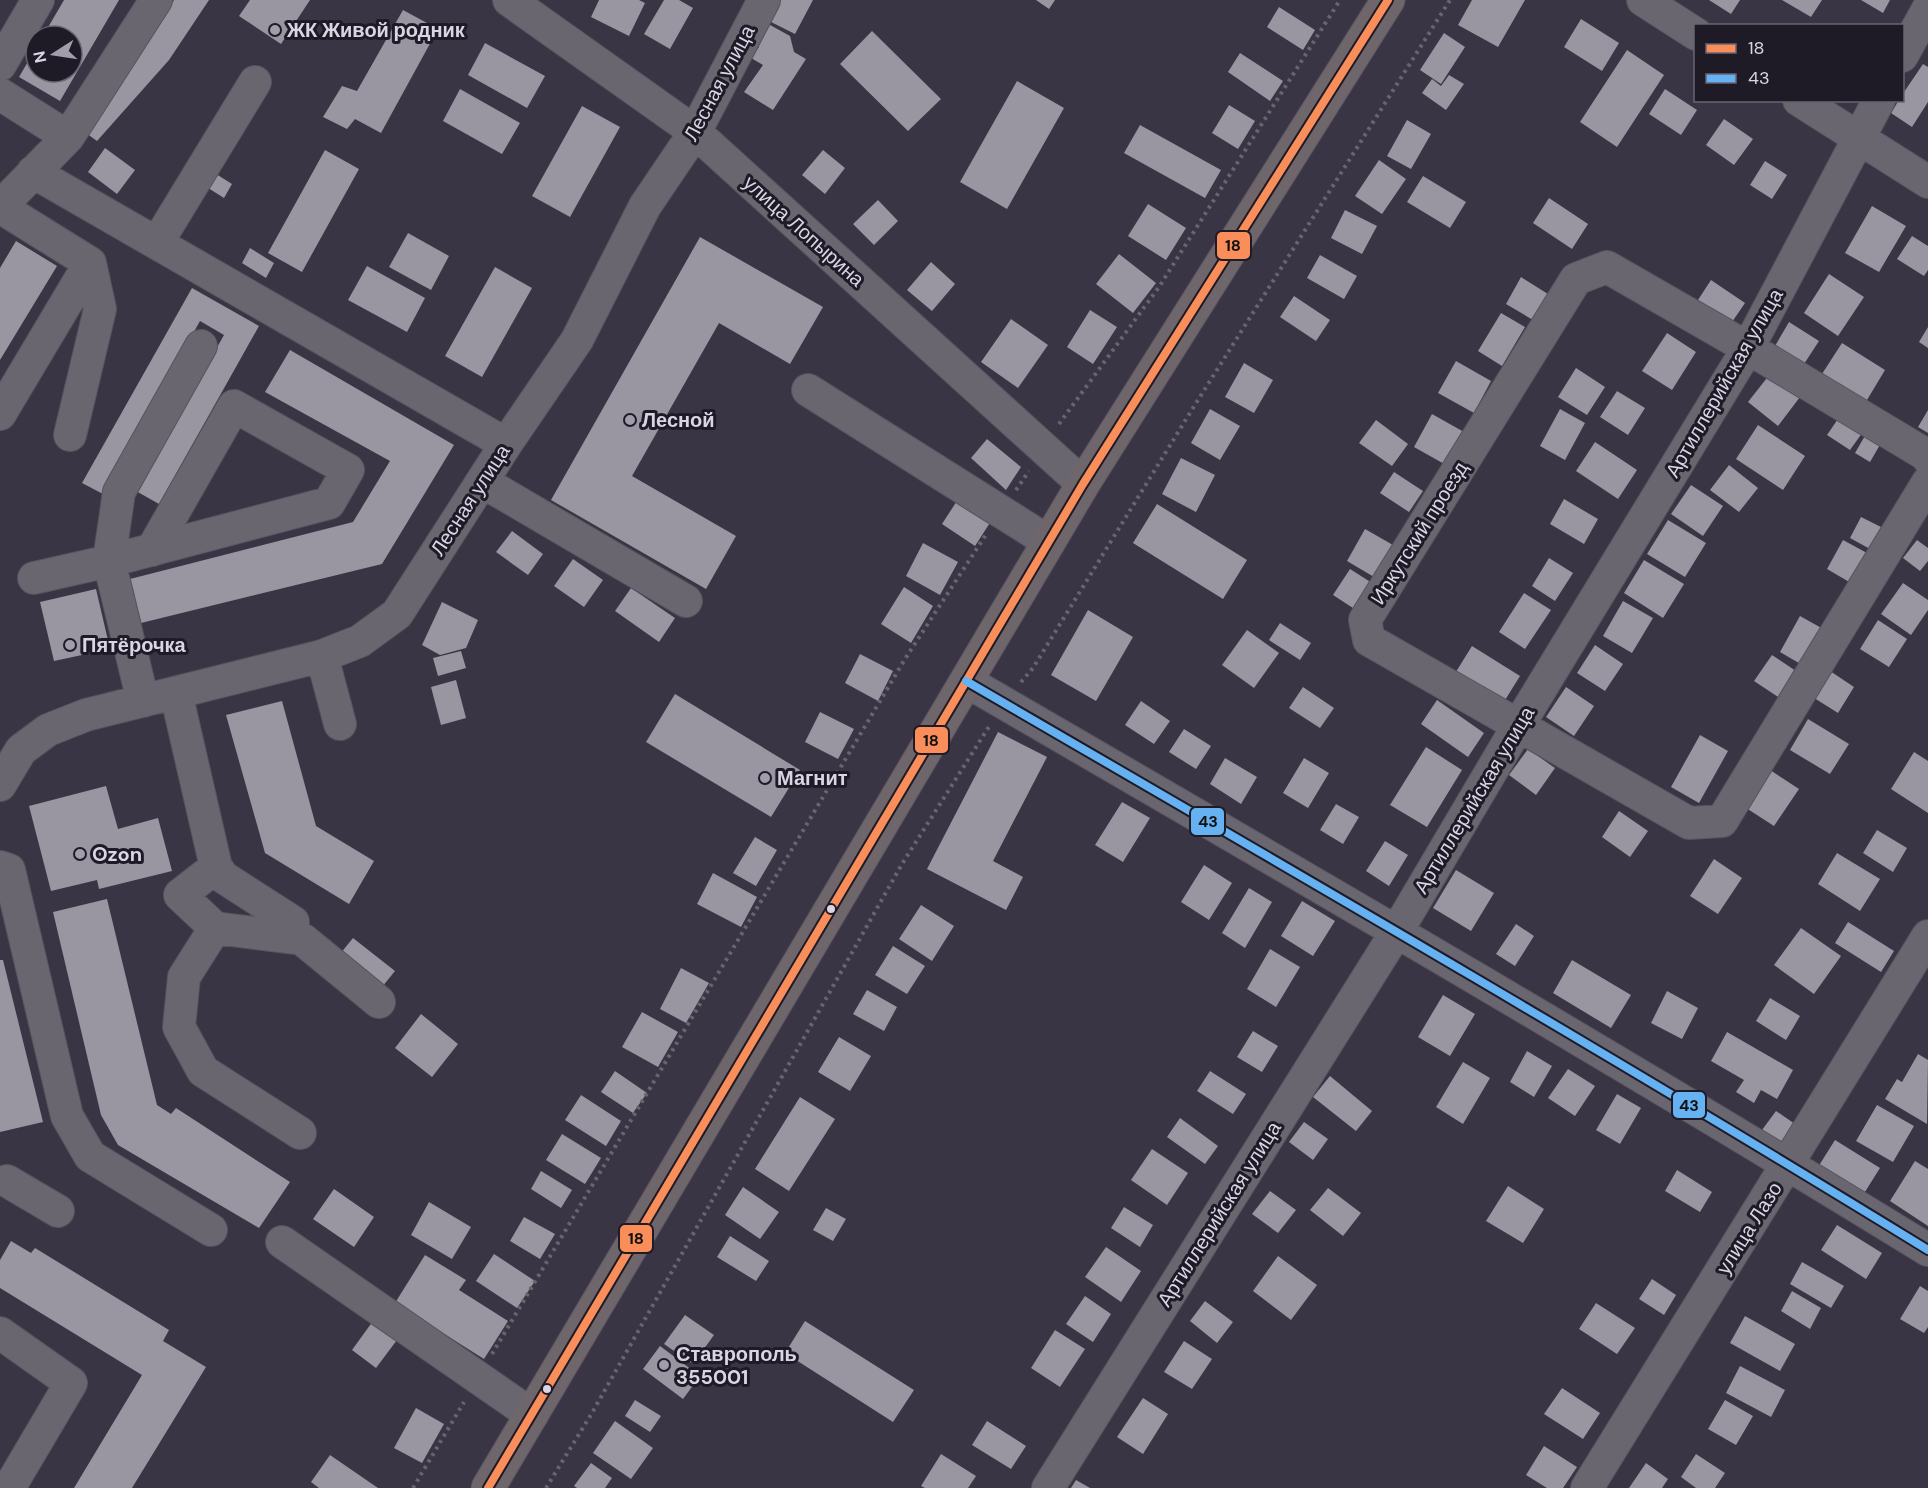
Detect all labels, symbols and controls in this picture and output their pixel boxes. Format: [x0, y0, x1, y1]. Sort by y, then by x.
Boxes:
place label: ЖК Живой родник [286, 17, 466, 43]
street label: Лесная улица [678, 20, 761, 145]
marker: ЖК Живой родник [268, 23, 282, 37]
north arrow [24, 24, 84, 84]
legend [1694, 24, 1904, 102]
text: 18 [1748, 36, 1765, 60]
text: N [28, 49, 51, 65]
text: 43 [1748, 66, 1770, 90]
street label: улица Лопырина [738, 170, 871, 293]
line badge: 18 [1216, 231, 1251, 260]
text: 18 [1225, 235, 1241, 256]
street label: Артиллерийская улица [1659, 283, 1789, 482]
place label: Лесной [642, 407, 715, 433]
marker: Лесной [623, 413, 637, 427]
street label: Лесная улица [424, 439, 516, 561]
street label: Иркутский проезд [1365, 456, 1474, 609]
place label: Пятёрочка [82, 632, 187, 658]
marker: Пятёрочка [63, 638, 77, 652]
street label: Артиллерийская улица [1408, 701, 1541, 898]
line badge: 18 [914, 726, 949, 754]
text: 18 [923, 730, 939, 751]
place label: Магнит [777, 765, 848, 791]
marker: Магнит [758, 771, 772, 785]
line badge: 43 [1190, 807, 1225, 836]
text: 43 [1198, 811, 1218, 832]
place label: Ozon [92, 841, 142, 867]
marker: Ozon [73, 847, 87, 861]
unlabelled marker [825, 903, 837, 915]
line badge: 43 [1672, 1091, 1706, 1119]
text: 43 [1679, 1095, 1699, 1116]
street label: Артиллерийская улица [1151, 1116, 1287, 1312]
street label: улица Лазо [1710, 1177, 1788, 1279]
line badge: 18 [619, 1224, 653, 1253]
text: 18 [628, 1228, 644, 1249]
place label: Ставрополь 355001 [676, 1341, 797, 1390]
marker: Ставрополь 355001 [657, 1358, 671, 1372]
unlabelled marker [541, 1383, 553, 1395]

